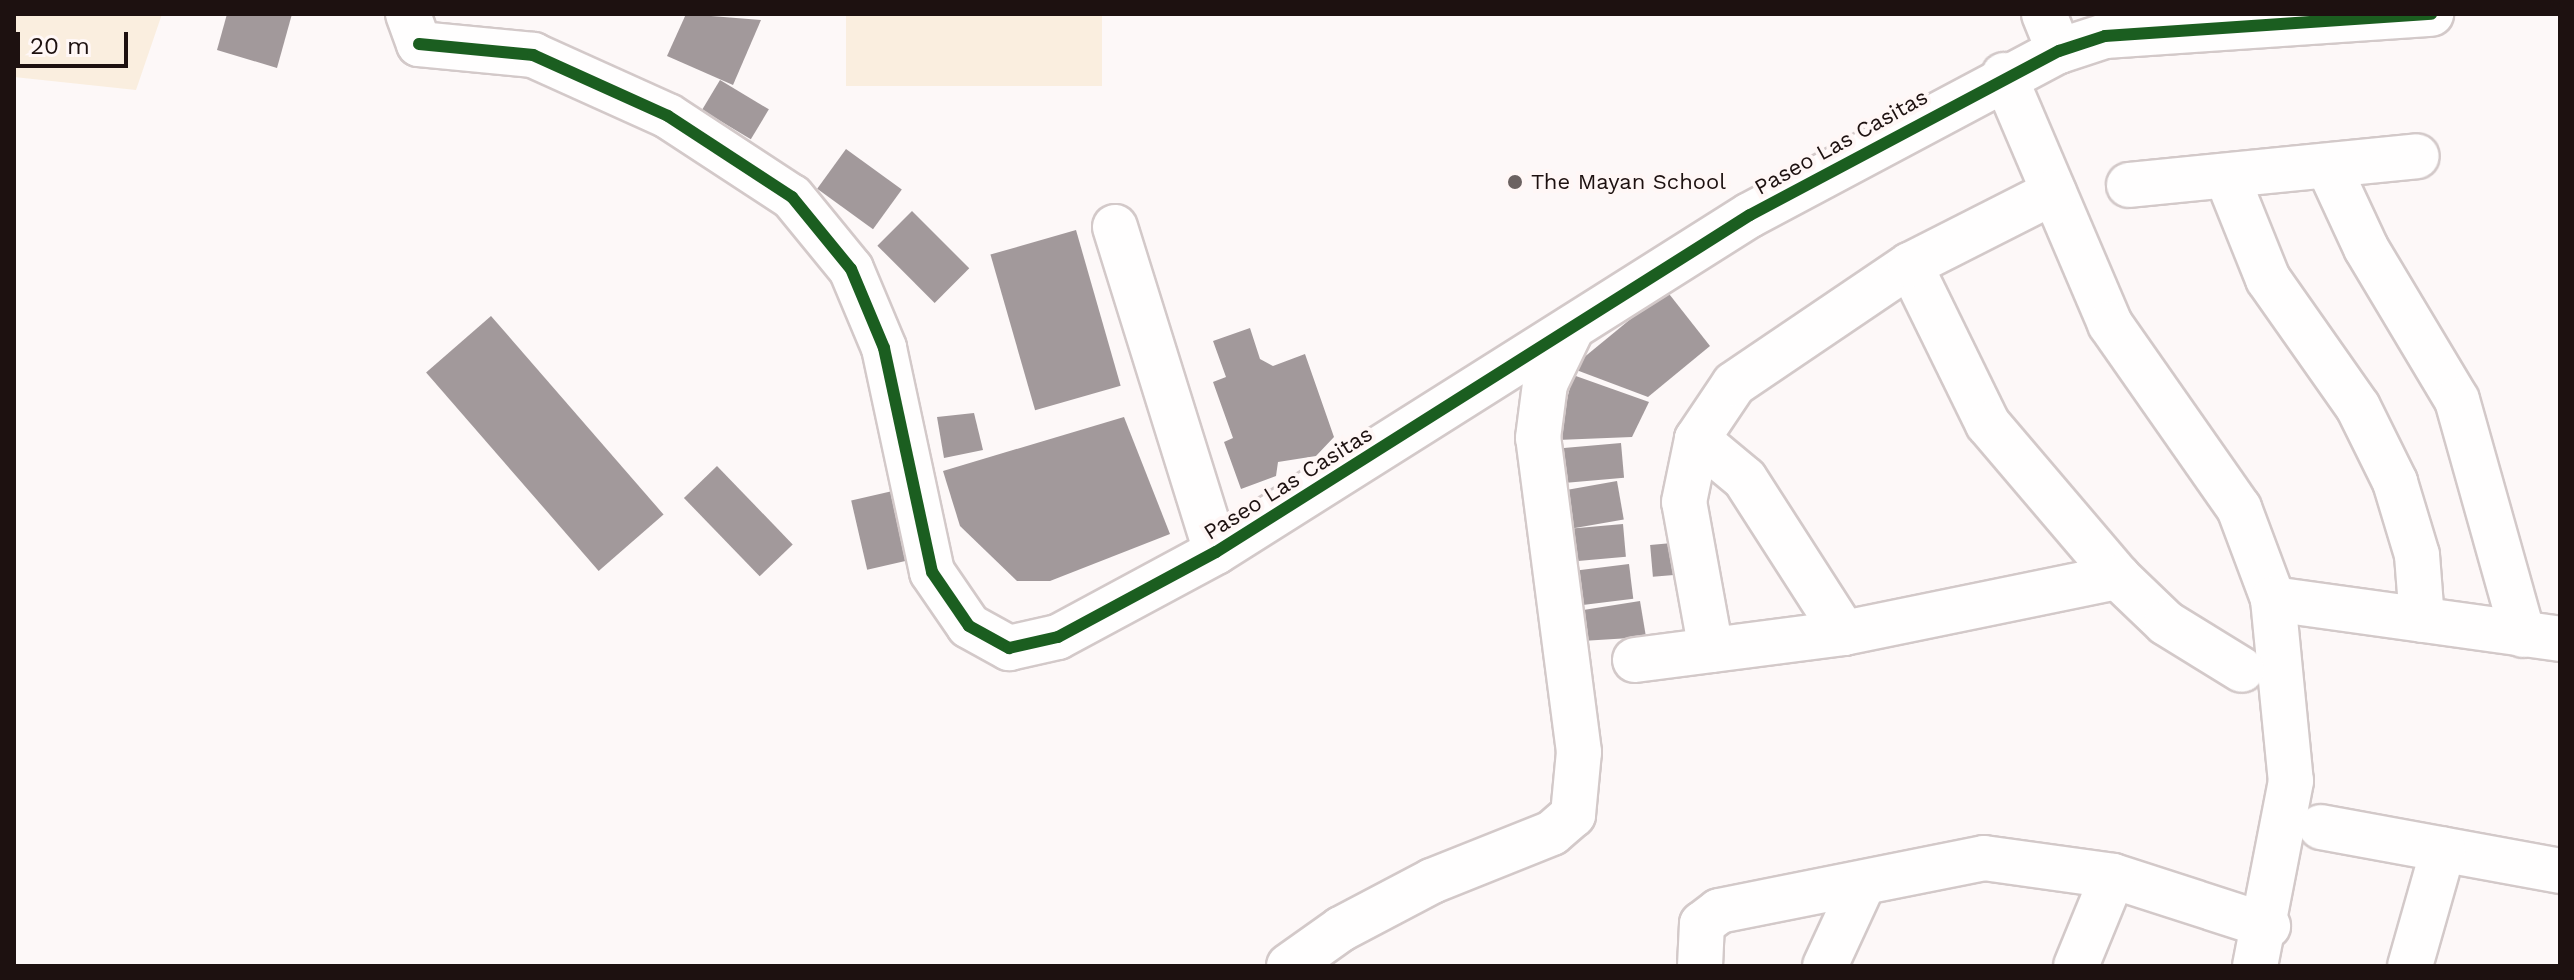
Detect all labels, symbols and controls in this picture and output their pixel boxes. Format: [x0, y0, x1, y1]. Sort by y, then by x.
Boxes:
scale bar [20, 16, 132, 66]
text: 20 m [30, 32, 90, 60]
street label: Paseo Las Casitas [1750, 83, 1932, 201]
place label: The Mayan School [1531, 169, 1726, 195]
marker: The Mayan School [1506, 173, 1524, 191]
street label: Paseo Las Casitas [1199, 420, 1377, 546]

